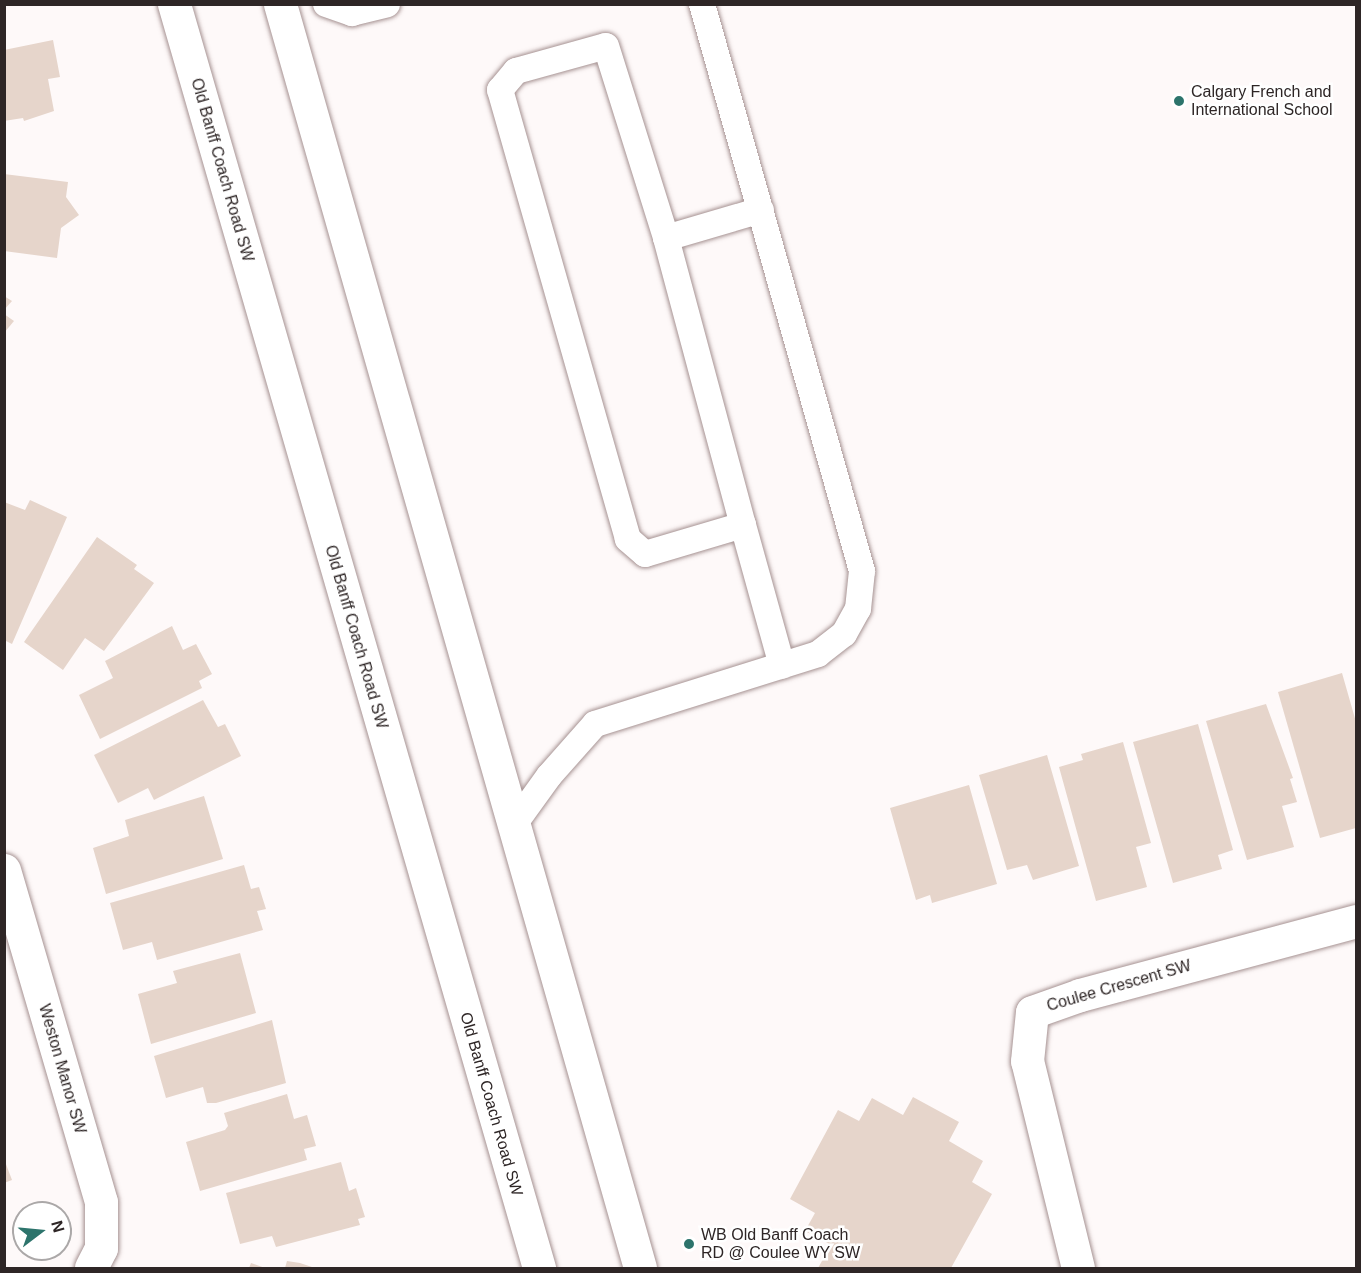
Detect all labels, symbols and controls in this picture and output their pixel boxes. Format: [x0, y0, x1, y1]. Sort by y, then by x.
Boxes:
street label: Old Banff Coach Road SW [187, 76, 257, 264]
place label: Calgary French and International School [1191, 82, 1332, 120]
marker: Calgary French and International School [1172, 94, 1186, 108]
street label: Old Banff Coach Road SW [321, 543, 391, 731]
street label: Coulee Crescent SW [1045, 956, 1193, 1016]
street label: Weston Manor SW [34, 1002, 90, 1136]
street label: Old Banff Coach Road SW [456, 1010, 526, 1198]
north arrow [12, 1201, 72, 1261]
text: N [48, 1219, 68, 1234]
place label: WB Old Banff Coach RD @ Coulee WY SW [701, 1225, 860, 1263]
marker: WB Old Banff Coach RD @ Coulee WY SW [682, 1237, 696, 1251]

